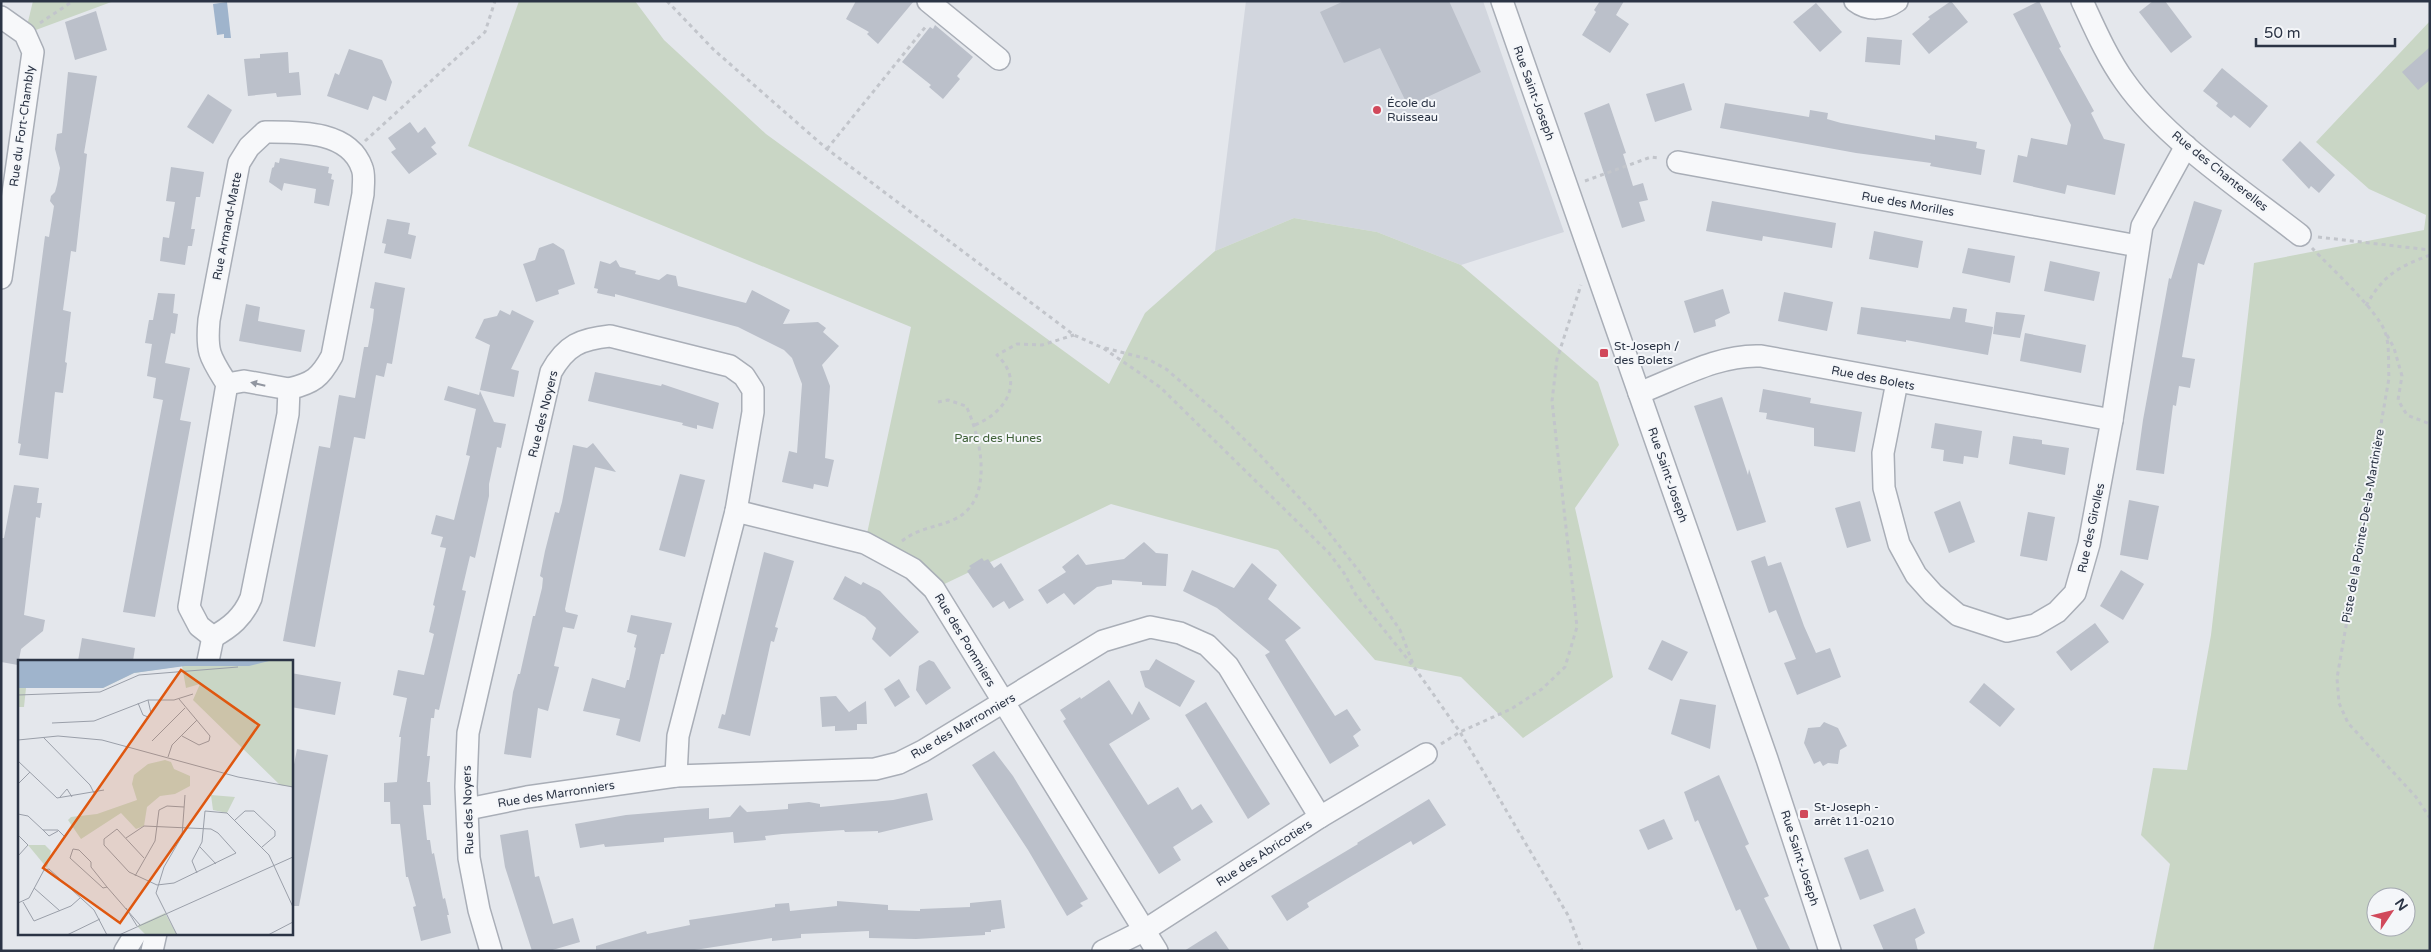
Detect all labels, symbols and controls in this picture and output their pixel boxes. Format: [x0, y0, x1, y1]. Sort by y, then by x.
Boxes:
scale bar [2256, 15, 2395, 47]
text: 50 m [2264, 24, 2301, 42]
street label: Rue Saint-Joseph [1510, 44, 1558, 142]
street label: Rue du Fort-Chambly [7, 64, 38, 188]
place label: École du Ruisseau [1387, 96, 1438, 124]
marker: École du Ruisseau [1371, 104, 1383, 116]
street label: Rue des Chanterelles [2169, 128, 2271, 214]
street label: Rue Armand-Matte [210, 170, 244, 281]
street label: Rue des Morilles [1861, 189, 1956, 219]
place label: St-Joseph / des Bolets [1614, 339, 1679, 367]
marker: St-Joseph / des Bolets [1598, 347, 1610, 359]
street label: Rue des Bolets [1830, 363, 1916, 393]
street label: Rue des Noyers [525, 369, 561, 459]
one-way arrow [250, 380, 265, 388]
street label: Rue Saint-Joseph [1645, 426, 1691, 524]
street label: Piste de la Pointe-De-la-Martinière [2339, 428, 2387, 624]
park label: Parc des Hunes [954, 431, 1042, 445]
street label: Rue des Girolles [2075, 482, 2107, 574]
street label: Rue des Pommiers [932, 591, 999, 689]
inset map [18, 660, 292, 934]
street label: Rue des Marronniers [908, 690, 1018, 762]
street label: Rue des Noyers [459, 765, 477, 855]
street label: Rue des Marronniers [496, 778, 616, 810]
place label: St-Joseph - arrêt 11-0210 [1814, 800, 1895, 828]
street label: Rue Saint-Joseph [1778, 808, 1822, 908]
marker: St-Joseph - arrêt 11-0210 [1798, 808, 1810, 820]
street label: Rue des Abricotiers [1213, 817, 1315, 889]
north arrow [2366, 887, 2416, 937]
text: N [2391, 895, 2411, 914]

